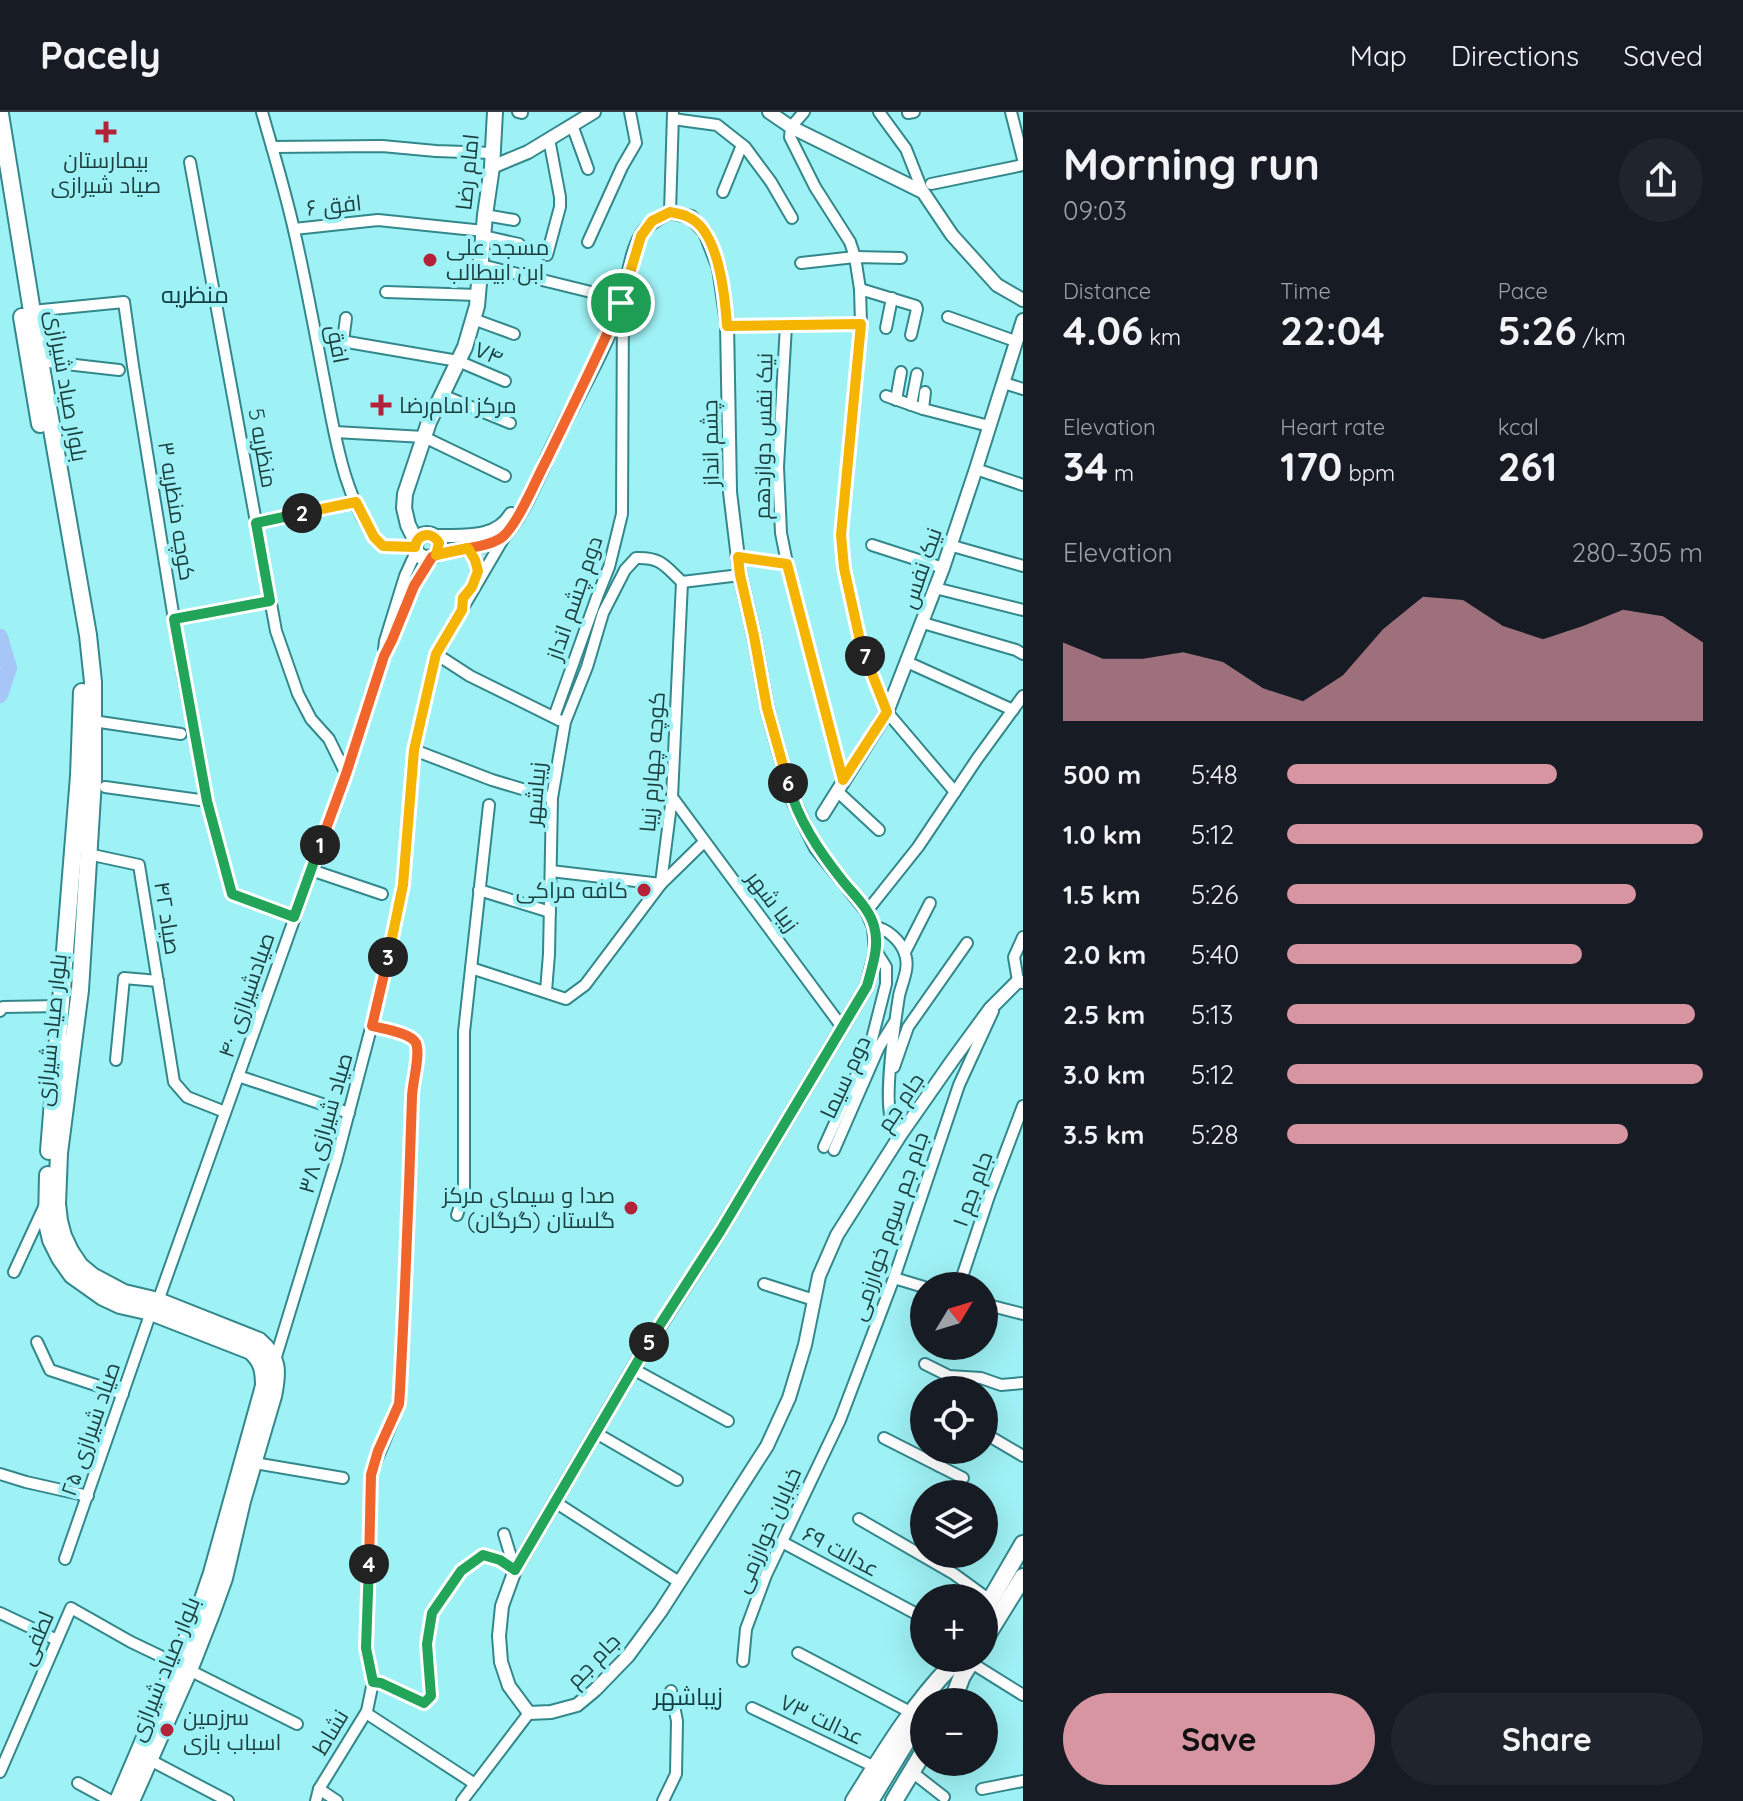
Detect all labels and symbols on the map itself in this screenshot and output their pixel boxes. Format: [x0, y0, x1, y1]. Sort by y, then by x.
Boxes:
marker: بیمارستان صیاد شیرازی [95, 121, 117, 143]
street label: امام رضا [449, 132, 487, 212]
place label: بیمارستان صیاد شیرازی [51, 146, 161, 199]
street label: افق ۶ [305, 188, 363, 222]
place label: مسجد علی ابن ابیطالب [446, 233, 549, 286]
marker: مسجد علی ابن ابیطالب [421, 251, 439, 269]
pin [587, 269, 655, 337]
district label: منظریه [161, 279, 229, 309]
street label: بلوار صیاد شیرازی [40, 308, 94, 464]
street label: افق [321, 322, 355, 366]
street label: ۷۴ [470, 335, 508, 371]
street label: نیک نفس دوازدهم [748, 352, 780, 520]
place label: مرکز امام‌رضا [399, 391, 517, 421]
marker: مرکز امام‌رضا [370, 394, 392, 416]
street label: چشم انداز [695, 399, 727, 489]
street label: منظریه 5 [242, 406, 284, 490]
street label: کوچه منظریه ۳ [151, 439, 202, 583]
pin: 2 [282, 493, 322, 533]
street label: نیک نفس [894, 524, 948, 612]
street label: دوم چشم انداز [539, 532, 610, 666]
pin: 7 [845, 636, 885, 676]
street label: کوچه چهارم زیبا [633, 691, 673, 833]
street label: زیباشهر [518, 761, 552, 829]
pin: 6 [768, 763, 808, 803]
pin: 1 [300, 825, 340, 865]
street label: زیبا شهر [740, 863, 805, 937]
place label: کافه مراکی [516, 876, 628, 904]
street label: صیاد ۴۲ [148, 879, 188, 957]
marker: کافه مراکی [635, 881, 653, 899]
street label: ۴۰ صیادشیرازی [212, 929, 280, 1061]
pin: 3 [368, 937, 408, 977]
street label: بلوار صیاد شیرازی [29, 952, 73, 1108]
street label: دوم سیما [814, 1031, 878, 1124]
street label: صیاد شیرازی ۳۸ [292, 1049, 358, 1197]
street label: جام جم [870, 1067, 931, 1138]
street label: جام جم سوم خوارزمی [844, 1128, 936, 1325]
street label: ۱ جام جم [946, 1148, 1000, 1231]
place label: صدا و سیمای مرکز گلستان (گرگان) [440, 1181, 615, 1234]
marker: صدا و سیمای مرکز گلستان (گرگان) [622, 1199, 640, 1217]
north arrow [910, 1272, 998, 1360]
pin: 5 [629, 1322, 669, 1362]
street label: صیاد شیرازی ۲۵ [54, 1358, 126, 1500]
street label: خیابان خوارزمی [727, 1463, 807, 1597]
street label: عدالت ۶۹ [798, 1519, 884, 1583]
pin: 4 [349, 1544, 389, 1584]
street label: بلوار صیاد شیرازی [122, 1593, 206, 1745]
street label: لطفی [12, 1607, 60, 1669]
street label: جام جم [560, 1627, 627, 1695]
district label: زیباشهر [651, 1681, 723, 1711]
street label: عدالت ۷۳ [776, 1687, 868, 1751]
place label: سرزمین اسباب بازی [183, 1703, 281, 1756]
street label: نشاط [306, 1704, 354, 1760]
marker: سرزمین اسباب بازی [158, 1721, 176, 1739]

